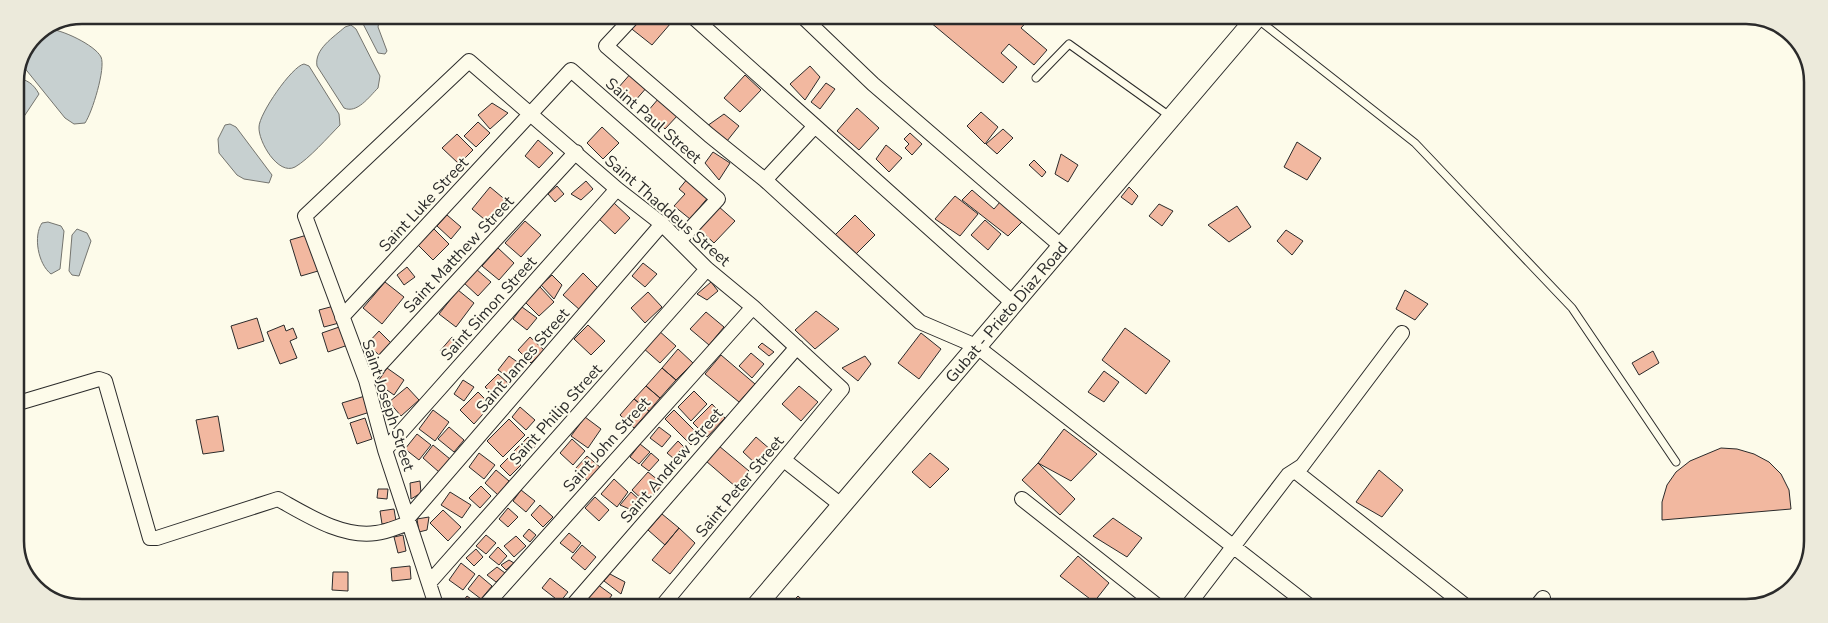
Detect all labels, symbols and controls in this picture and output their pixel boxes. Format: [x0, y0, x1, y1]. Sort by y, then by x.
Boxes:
street label: Saint Paul Street [601, 73, 706, 169]
street label: Saint Thaddeus Street [600, 150, 735, 272]
street label: Saint Luke Street [374, 152, 474, 257]
street label: Saint Matthew Street [399, 191, 519, 318]
street label: Gubat - Prieto Diaz Road [941, 238, 1073, 388]
street label: Saint Simon Street [436, 251, 542, 366]
street label: Saint James Street [471, 303, 575, 418]
street label: Saint Joseph Street [356, 337, 420, 474]
street label: Saint Philip Street [504, 359, 607, 470]
street label: Saint John Street [558, 392, 656, 497]
street label: Saint Andrew Street [616, 403, 728, 528]
street label: Saint Peter Street [691, 431, 789, 542]

